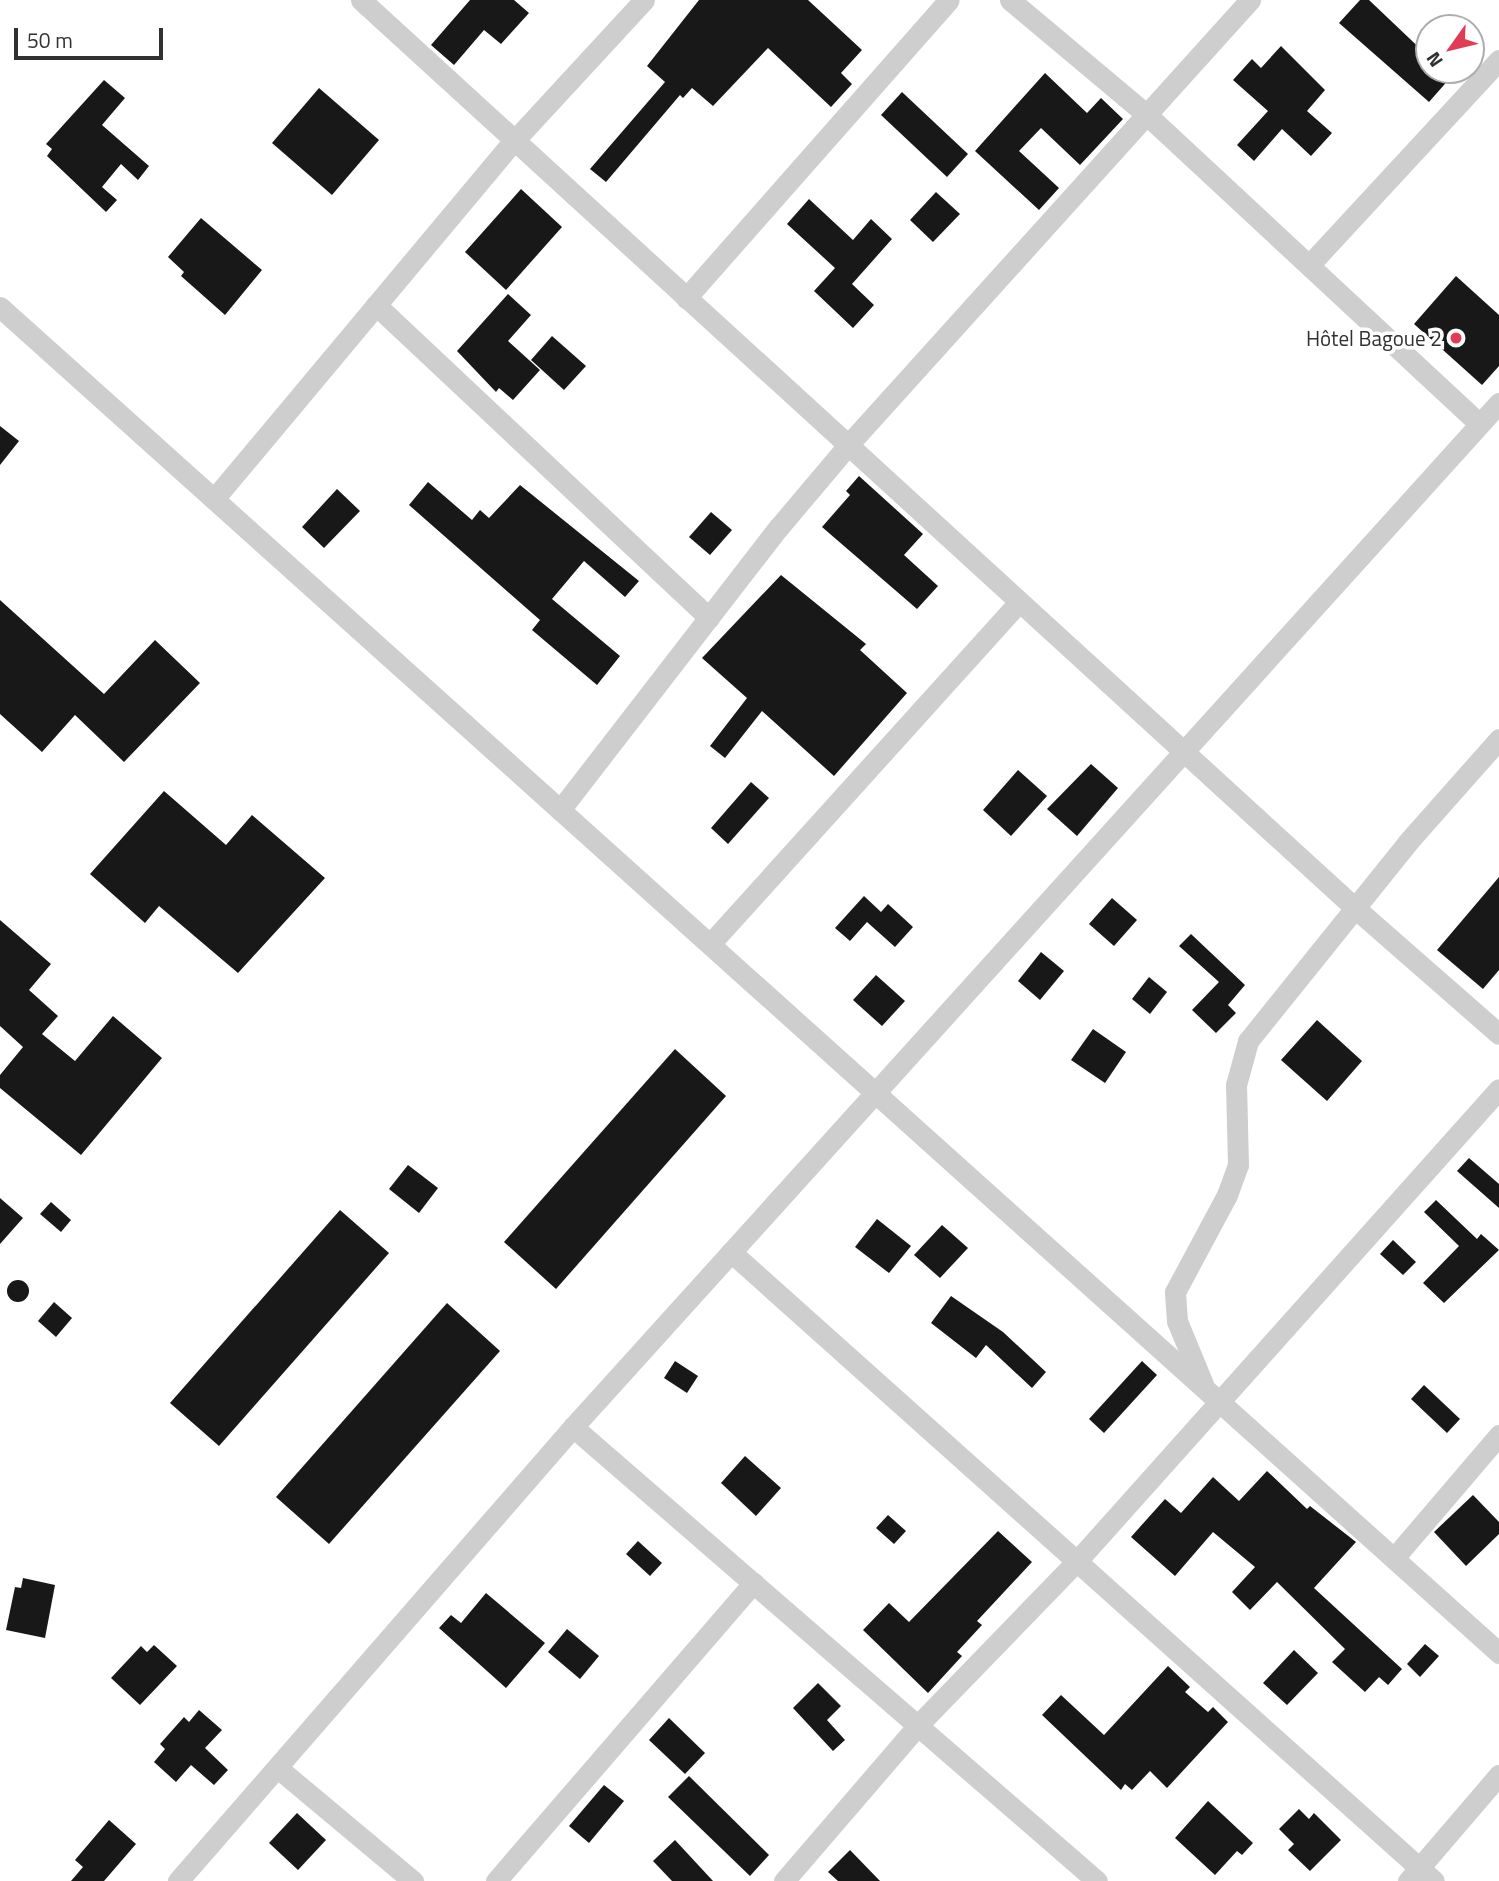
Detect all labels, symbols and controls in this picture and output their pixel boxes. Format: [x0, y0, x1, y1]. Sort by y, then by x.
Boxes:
scale bar [18, 14, 166, 58]
north arrow [1415, 14, 1485, 84]
text: 50 m [27, 24, 73, 56]
text: N [1418, 46, 1450, 73]
place label: Hôtel Bagoue 2 [1306, 325, 1442, 351]
marker: Hôtel Bagoue 2 [1448, 330, 1464, 346]

